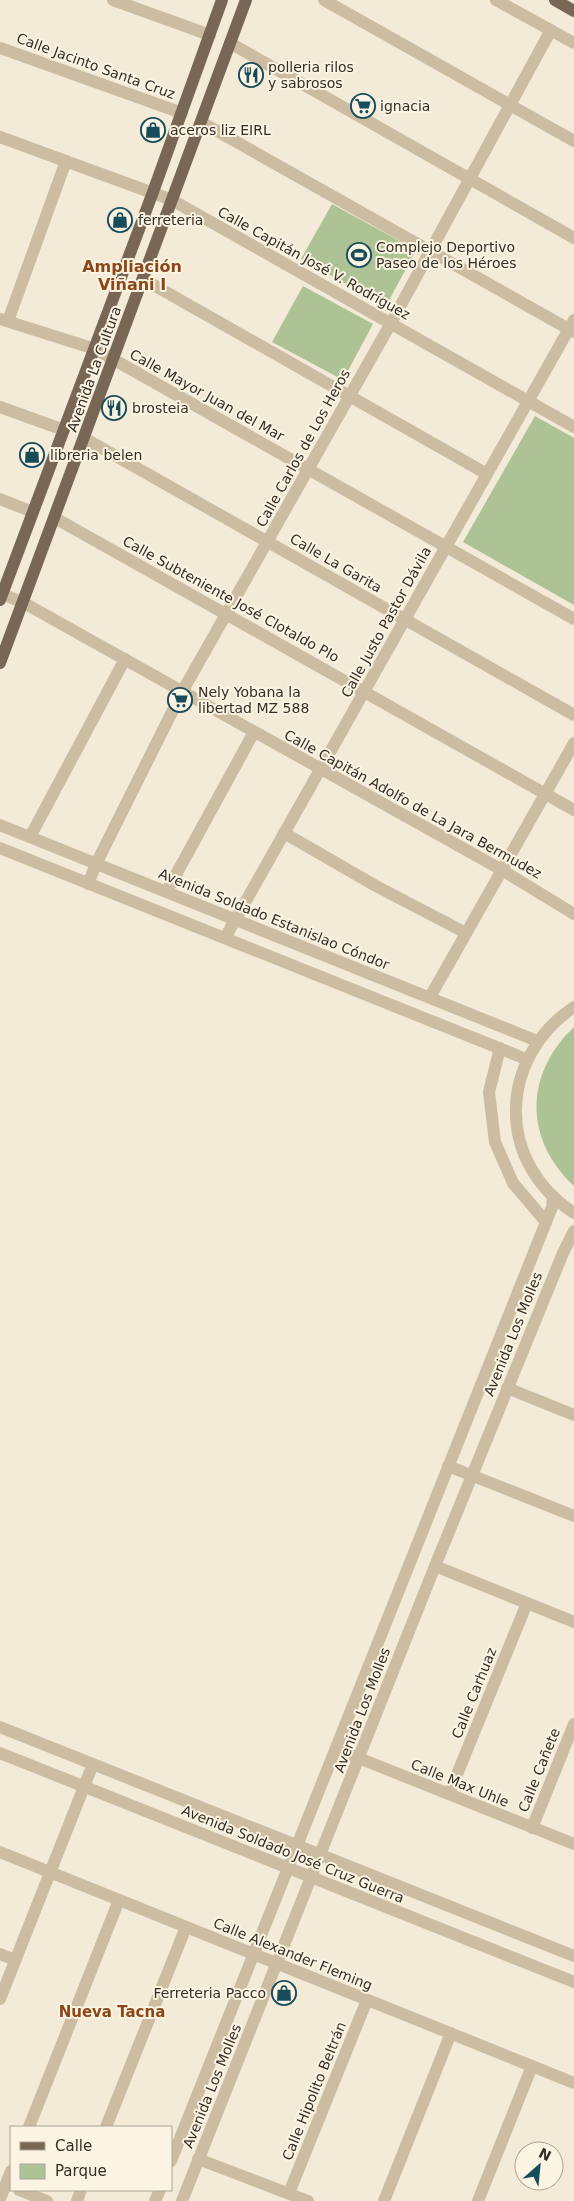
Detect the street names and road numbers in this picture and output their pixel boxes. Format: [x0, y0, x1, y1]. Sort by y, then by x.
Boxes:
street label: Calle Jacinto Santa Cruz [15, 30, 177, 102]
street label: Calle Capitán José V. Rodríguez [215, 203, 413, 323]
street label: Avenida La Cultura [64, 304, 124, 434]
street label: Calle Mayor Juan del Mar [127, 346, 287, 444]
street label: Calle Carlos de Los Heros [253, 366, 353, 530]
street label: Calle La Garita [287, 530, 385, 596]
street label: Calle Subteniente José Clotaldo Plo [120, 533, 342, 665]
street label: Calle Justo Pastor Dávila [338, 544, 434, 700]
street label: Calle Capitán Adolfo de La Jara Bermudez [282, 726, 544, 882]
street label: Avenida Soldado Estanislao Cóndor [156, 865, 392, 973]
street label: Avenida Los Molles [481, 1270, 545, 1398]
street label: Avenida Los Molles [331, 1645, 393, 1775]
street label: Calle Carhuaz [448, 1645, 500, 1741]
street label: Calle Cañete [515, 1726, 563, 1814]
street label: Calle Max Uhle [409, 1756, 511, 1810]
street label: Avenida Soldado José Cruz Guerra [179, 1802, 407, 1906]
street label: Calle Alexander Fleming [211, 1915, 375, 1993]
street label: Calle Hipolito Beltrán [279, 2019, 349, 2163]
street label: Avenida Los Molles [180, 2022, 244, 2150]

